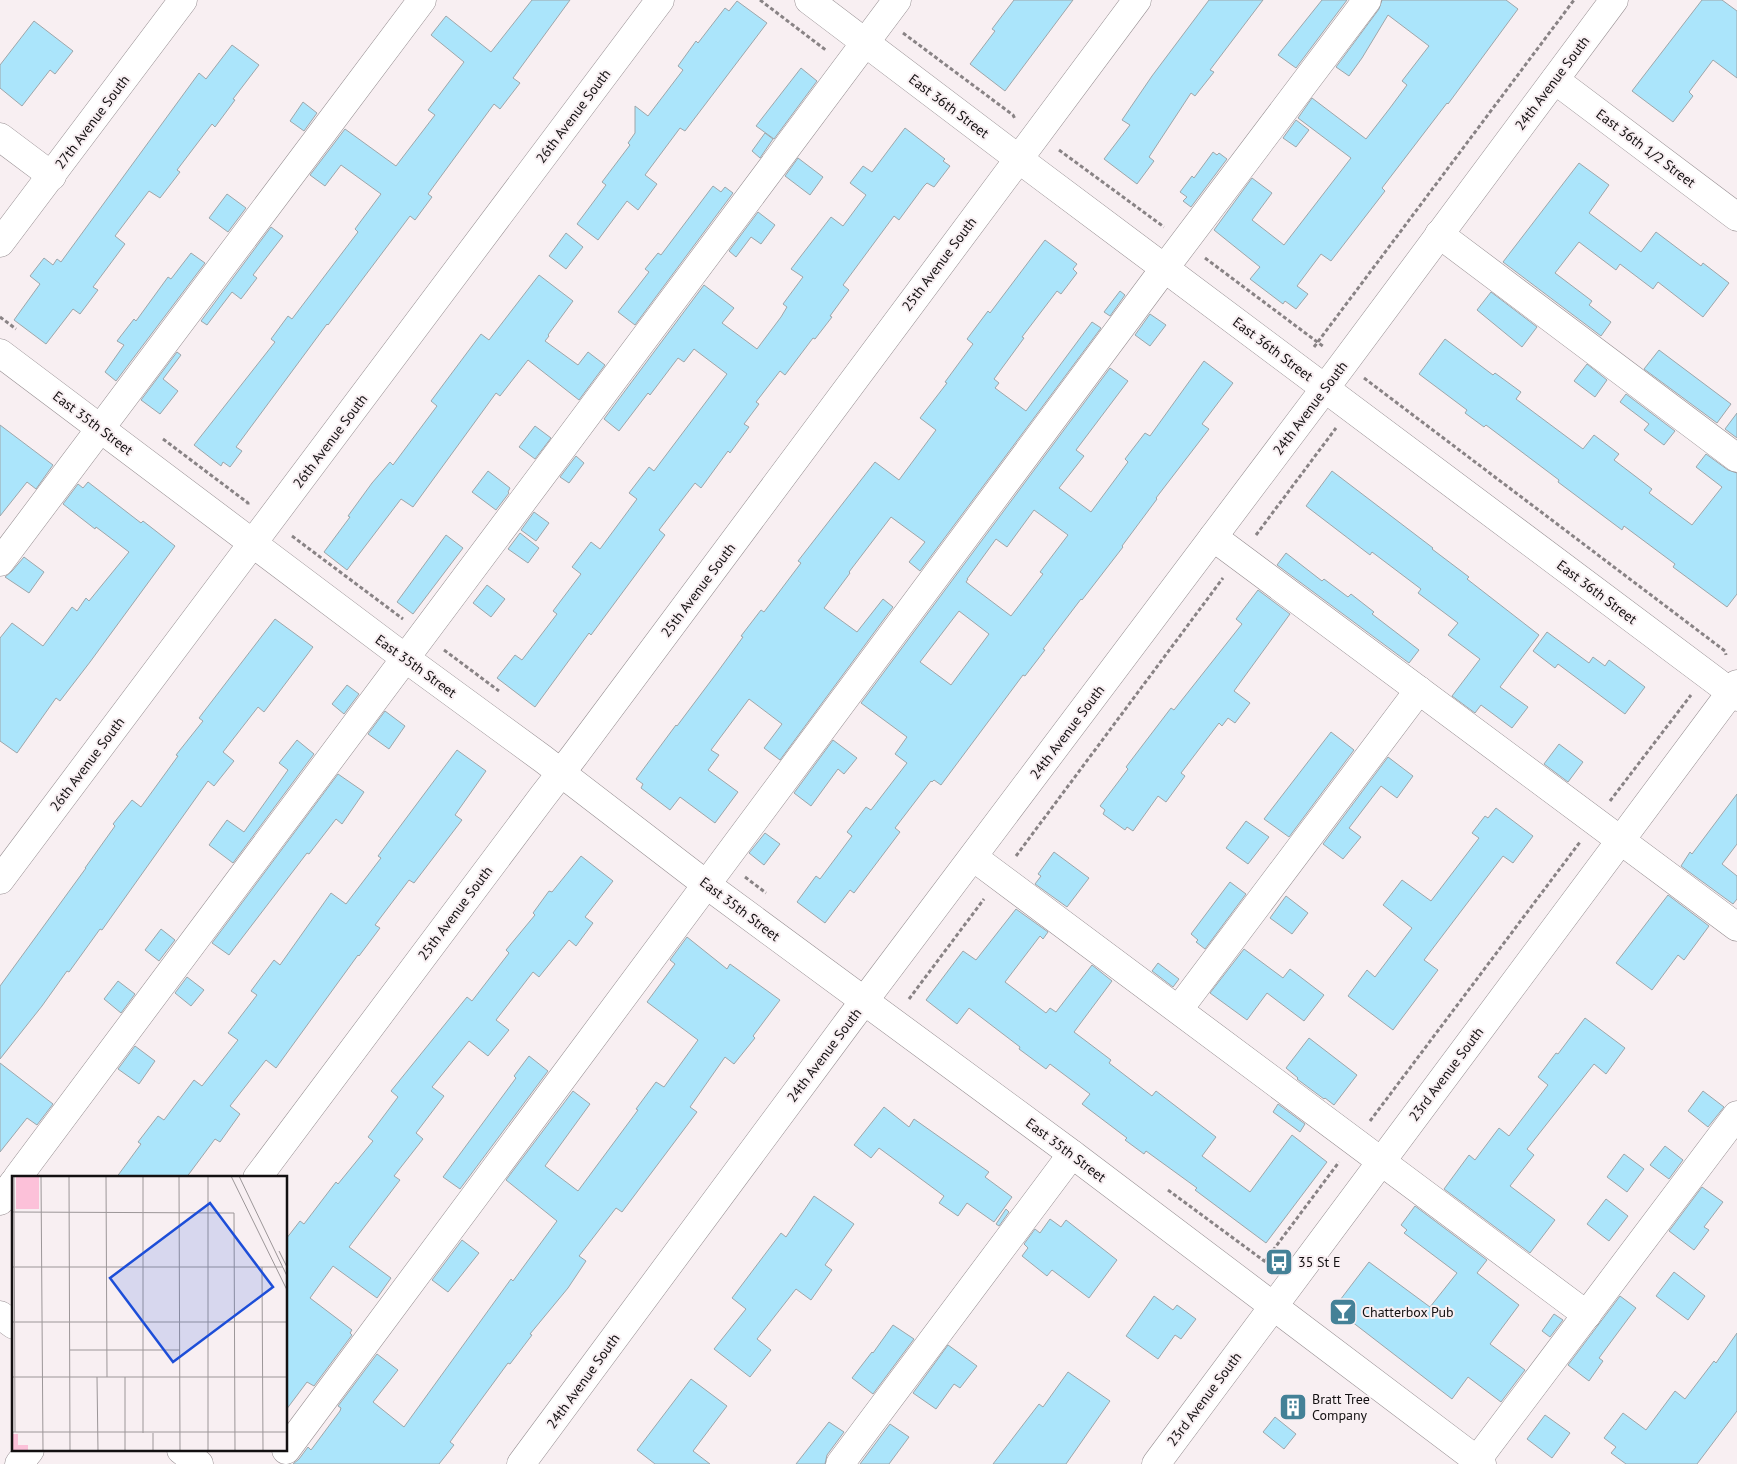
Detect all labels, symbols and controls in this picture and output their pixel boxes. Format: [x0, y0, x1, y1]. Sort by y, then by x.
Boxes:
street label: 24th Avenue South [1511, 32, 1593, 134]
street label: 26th Avenue South [532, 65, 614, 167]
street label: East 36th Street [905, 70, 993, 142]
street label: 27th Avenue South [51, 71, 133, 173]
street label: East 36th 1/2 Street [1593, 105, 1700, 191]
street label: 25th Avenue South [898, 213, 980, 315]
street label: East 36th Street [1229, 313, 1317, 385]
street label: 24th Avenue South [1269, 357, 1351, 459]
street label: East 35th Street [49, 387, 137, 459]
street label: 26th Avenue South [289, 390, 371, 492]
street label: 25th Avenue South [657, 539, 739, 641]
street label: East 36th Street [1553, 556, 1641, 628]
street label: East 35th Street [372, 631, 460, 702]
street label: 24th Avenue South [1026, 681, 1108, 783]
street label: 26th Avenue South [46, 713, 128, 815]
street label: 25th Avenue South [414, 862, 496, 964]
street label: East 35th Street [696, 873, 784, 945]
street label: 24th Avenue South [783, 1004, 865, 1106]
street label: 23rd Avenue South [1405, 1023, 1487, 1125]
street label: East 35th Street [1022, 1114, 1110, 1186]
inset map [12, 1176, 288, 1452]
bus stop icon: 35 St E [1264, 1247, 1294, 1277]
place label: 35 St E [1298, 1253, 1340, 1271]
bar icon: Chatterbox Pub [1328, 1297, 1358, 1327]
place label: Chatterbox Pub [1362, 1303, 1454, 1321]
street label: 24th Avenue South [542, 1330, 624, 1432]
street label: 23rd Avenue South [1163, 1348, 1245, 1450]
place label: Bratt Tree Company [1312, 1390, 1370, 1424]
building icon: Bratt Tree Company [1278, 1392, 1308, 1422]

